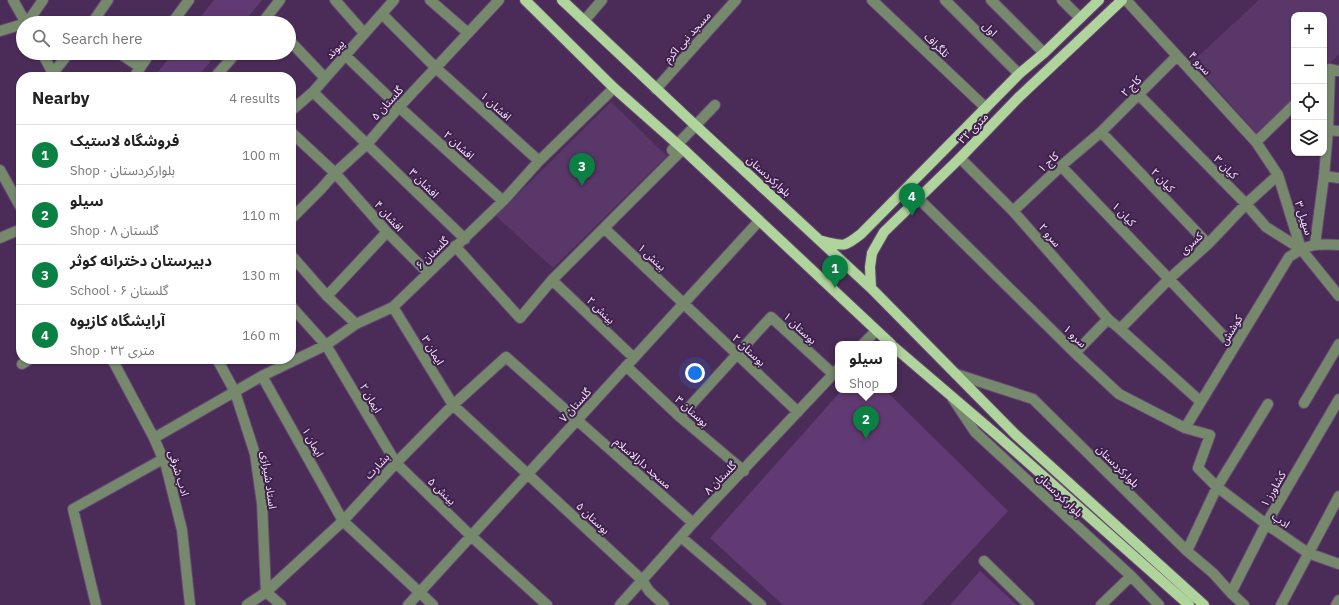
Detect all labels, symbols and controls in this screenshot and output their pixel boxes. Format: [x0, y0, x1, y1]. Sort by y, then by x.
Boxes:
street label: مسجد نبی اکرم [660, 8, 715, 66]
map controls [1291, 12, 1327, 156]
button: + [1291, 12, 1327, 48]
search box [16, 16, 296, 60]
street label: اول [980, 19, 1000, 39]
icon: search [30, 27, 52, 49]
text: Search here [62, 29, 142, 48]
street label: تلگراف [921, 30, 953, 60]
street label: پیوند [323, 36, 348, 62]
street label: سرو ۴ [1186, 48, 1214, 78]
button: − [1291, 48, 1327, 84]
street label: کاج ۲ [1118, 72, 1145, 100]
street label: گلستان ۵ [368, 83, 406, 123]
button: locate [1291, 84, 1327, 120]
text: Nearby [32, 87, 90, 109]
street label: افشان ۱ [478, 89, 514, 123]
text: 4 results [229, 90, 280, 107]
street label: ۳۲ متری [955, 109, 991, 146]
button: layers [1291, 120, 1327, 156]
street label: افشان ۲ [441, 128, 477, 162]
text: فروشگاه لاستیک [70, 131, 179, 150]
text: 1 [41, 147, 49, 164]
text: 100 m [242, 147, 280, 164]
street label: کاج ۱ [1035, 149, 1062, 176]
street label: بلوارکردستان [744, 152, 794, 200]
street label: کیان ۳ [1211, 152, 1241, 182]
pin: 3 [569, 153, 595, 186]
text: Shop · بلوارکردستان [70, 162, 175, 179]
street label: افشان ۳ [406, 165, 442, 201]
street label: کیان ۲ [1148, 165, 1178, 195]
pin: 4 [899, 183, 925, 216]
text: سیلو [70, 191, 103, 210]
street label: افشان ۴ [372, 198, 406, 234]
street label: کیان ۱ [1109, 199, 1139, 229]
street label: سهیل ۳ [1292, 199, 1316, 237]
text: 2 [41, 207, 49, 224]
text: 110 m [242, 207, 280, 224]
street label: سرو ۲ [1036, 220, 1064, 250]
text: Shop · گلستان ۸ [70, 222, 159, 239]
street label: کسری [1176, 228, 1206, 257]
street label: گلستان ۶ [412, 233, 452, 272]
street label: بینش ۱ [635, 240, 669, 274]
text: دبیرستان دخترانه کوثر [70, 251, 212, 270]
pin: 1 [822, 255, 848, 288]
text: 3 [41, 267, 49, 284]
text: 130 m [242, 267, 280, 284]
text: School · گلستان ۶ [70, 282, 168, 299]
street label: بینش ۲ [584, 293, 618, 327]
street label: بوستان ۱ [780, 309, 820, 347]
text: آرایشگاه کازیوه [70, 311, 165, 330]
street label: کوشش [1217, 312, 1246, 347]
street label: سرو ۱ [1060, 322, 1090, 351]
text: 4 [41, 327, 49, 344]
text: 160 m [242, 327, 280, 344]
street label: بوستان ۲ [729, 331, 769, 369]
street label: ایمان ۳ [419, 333, 447, 367]
popup [835, 341, 897, 393]
text: Shop · ۳۲ متری [70, 342, 155, 359]
text: سیلو [849, 349, 883, 368]
your location [685, 363, 705, 383]
text: Shop [849, 375, 879, 392]
street label: ایمان ۲ [357, 381, 385, 415]
street label: گلستان ۷ [556, 385, 594, 425]
street label: بوستان ۳ [672, 392, 712, 430]
pin: 2 [853, 406, 879, 439]
street label: ایمان ۱ [299, 425, 327, 459]
street label: مسجد دارالاسلام [611, 434, 675, 493]
street label: بلوارکردستان [1094, 442, 1142, 490]
street label: ادب شرقی [165, 448, 193, 498]
street label: استاد شیرازی [258, 450, 280, 510]
street label: بشارت [361, 450, 393, 482]
street label: گلستان ۸ [701, 458, 740, 498]
street label: کشاورز ۱ [1257, 468, 1289, 509]
street label: بلوار کردستان [1034, 470, 1086, 520]
street label: بینش ۵ [425, 474, 459, 508]
street label: بوستان ۵ [573, 499, 613, 537]
street label: ادب [1269, 509, 1293, 531]

